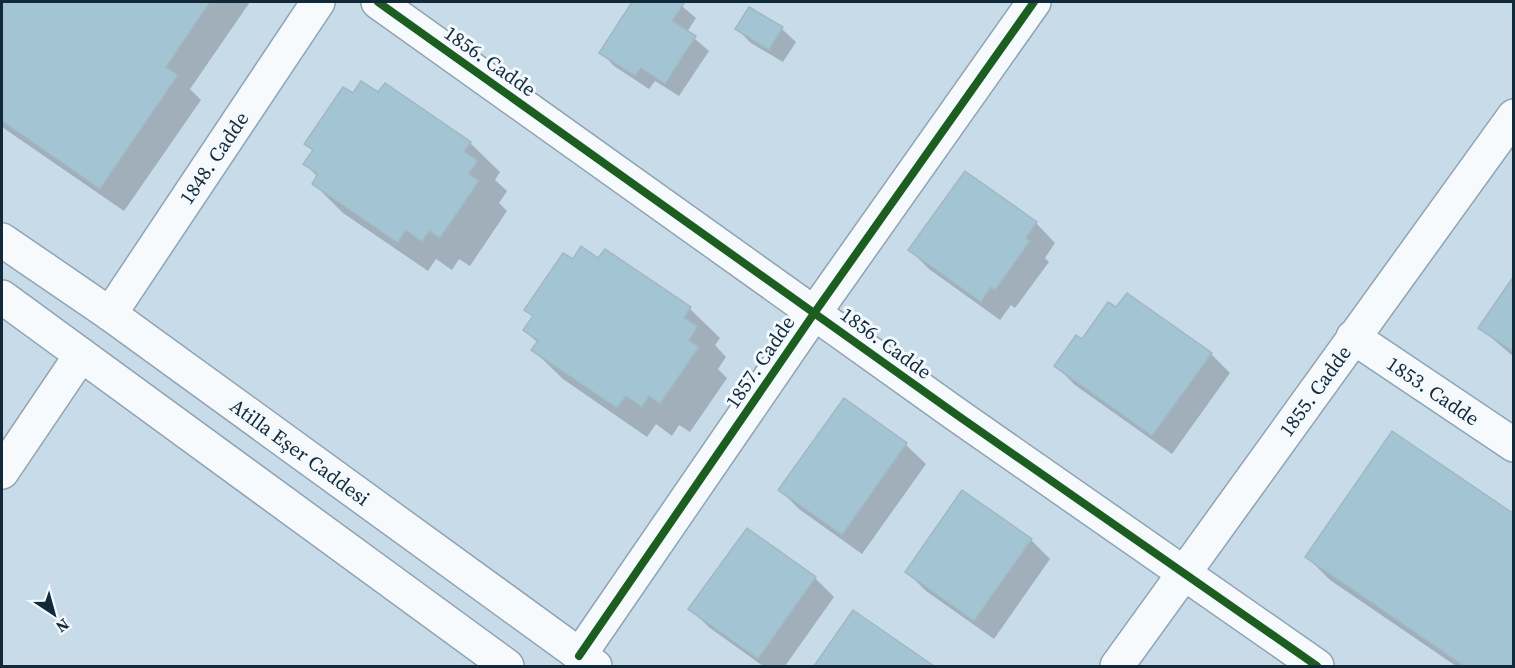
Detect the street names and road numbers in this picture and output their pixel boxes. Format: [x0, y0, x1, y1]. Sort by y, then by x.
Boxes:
street label: 1856. Cadde [438, 19, 542, 103]
street label: 1848. Cadde [173, 106, 255, 210]
street label: 1856. Cadde [835, 300, 937, 386]
street label: 1857. Cadde [719, 310, 801, 414]
street label: 1855. Cadde [1272, 340, 1358, 442]
street label: 1853. Cadde [1381, 350, 1485, 432]
street label: Atilla Eşer Caddesi [225, 392, 376, 512]

